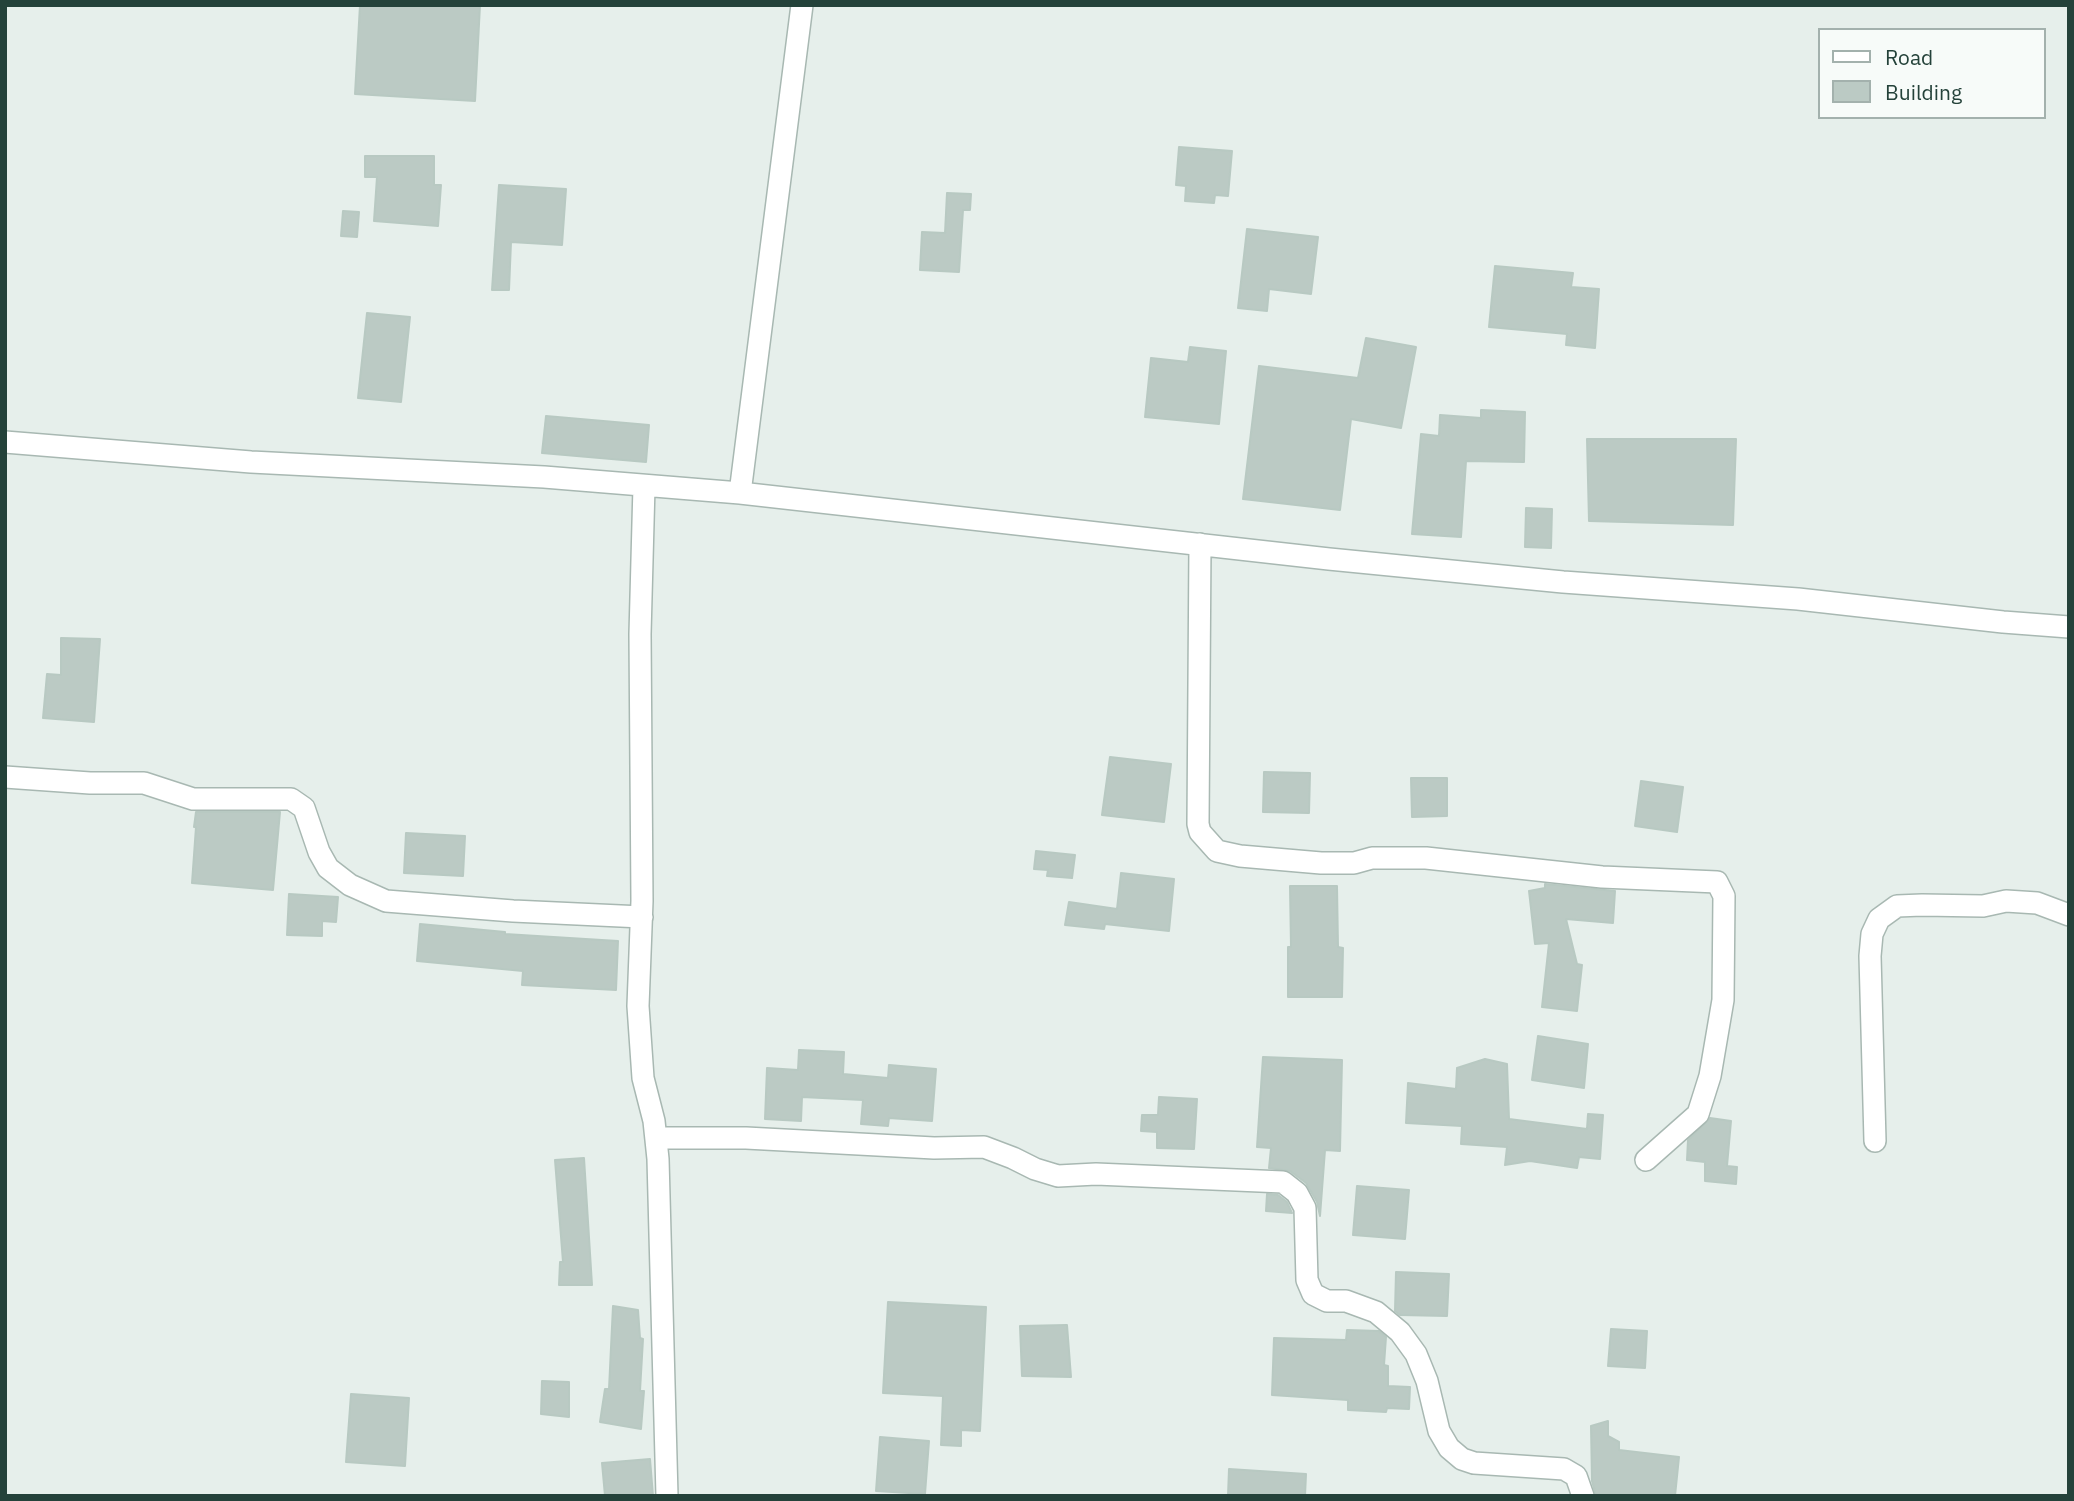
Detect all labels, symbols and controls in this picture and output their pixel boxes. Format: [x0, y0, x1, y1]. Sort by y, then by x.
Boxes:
legend [1818, 28, 2046, 119]
text: Road [1885, 43, 1933, 71]
text: Building [1885, 78, 1962, 106]

